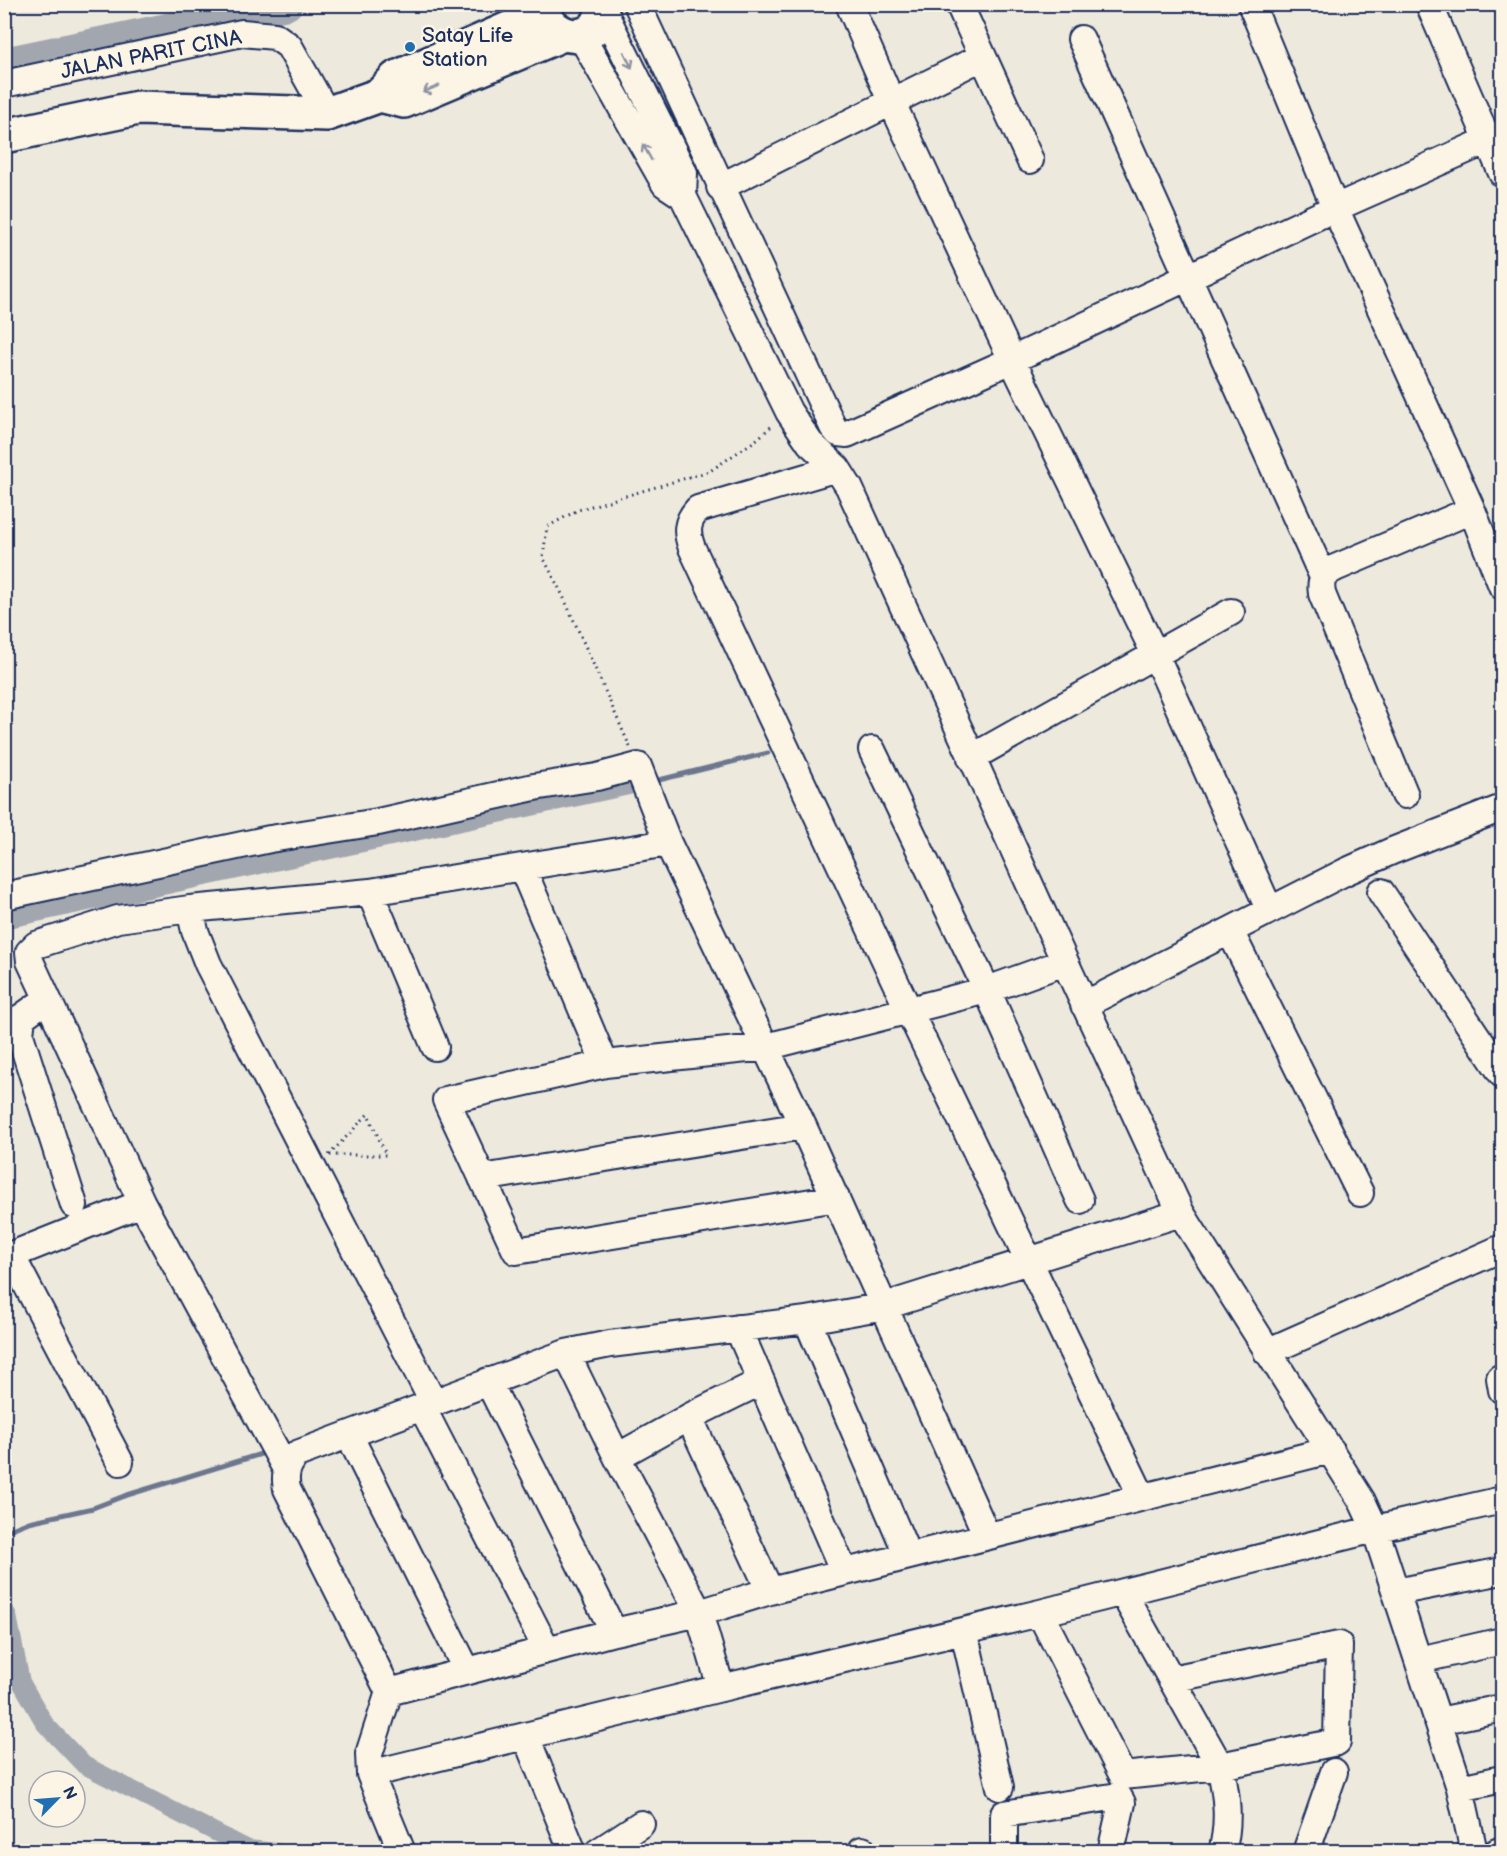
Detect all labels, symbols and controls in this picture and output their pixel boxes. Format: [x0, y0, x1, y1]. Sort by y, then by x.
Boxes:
place label: Satay Life Station [422, 23, 513, 72]
street label: JALAN PARIT CINA [59, 25, 244, 84]
marker: Satay Life Station [403, 40, 417, 54]
one-way arrow [623, 51, 635, 69]
one-way arrow [422, 84, 441, 95]
one-way arrow [641, 144, 653, 161]
north arrow [27, 1769, 87, 1829]
text: N [58, 1784, 80, 1803]

